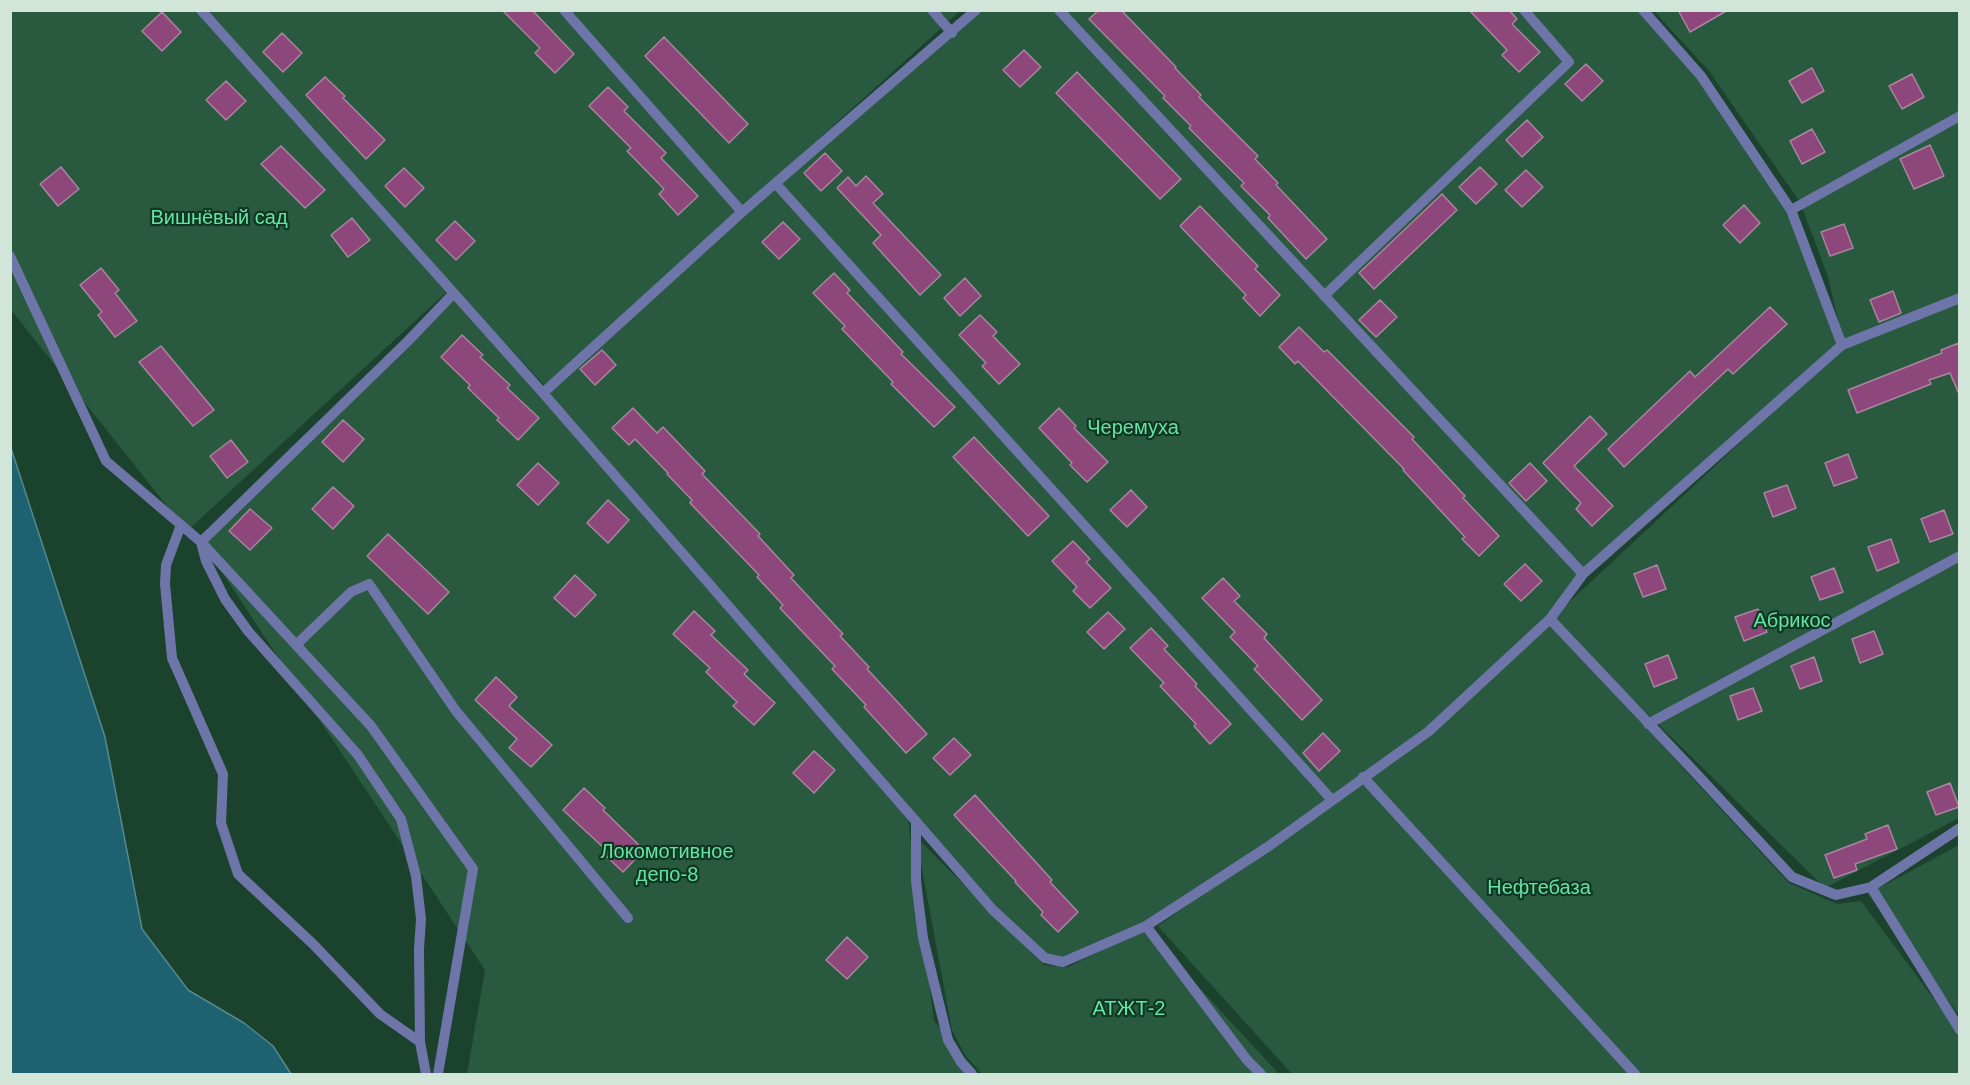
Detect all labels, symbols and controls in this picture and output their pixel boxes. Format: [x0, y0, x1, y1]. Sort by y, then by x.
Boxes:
park label: Вишнёвый сад [150, 206, 288, 230]
park label: Черемуха [1087, 416, 1179, 440]
park label: Абрикос [1753, 609, 1831, 633]
park label: Локомотивное депо-8 [600, 840, 734, 887]
park label: Нефтебаза [1487, 876, 1591, 900]
park label: АТЖТ-2 [1093, 997, 1165, 1021]

